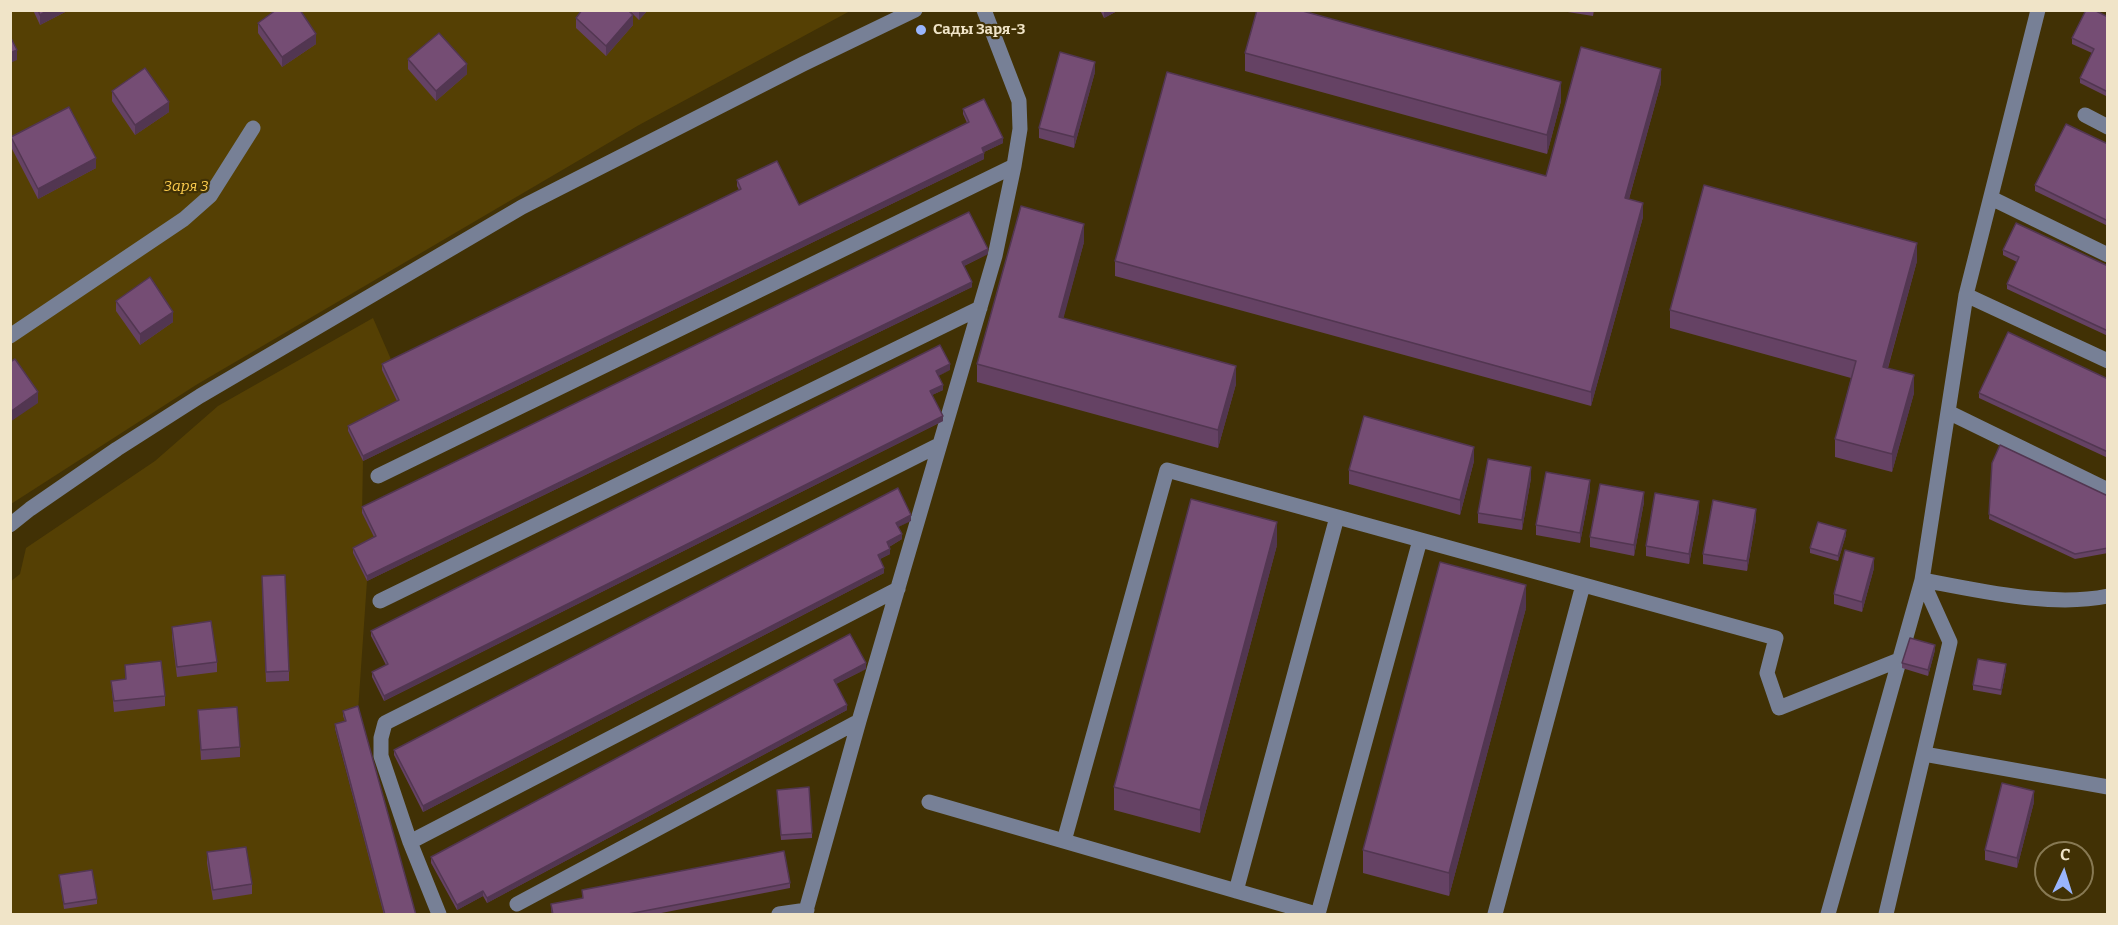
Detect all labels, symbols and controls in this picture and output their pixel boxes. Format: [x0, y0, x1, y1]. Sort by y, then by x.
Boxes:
place label: Сады Заря-3 [933, 21, 1026, 39]
marker: Сады Заря-3 [914, 23, 928, 37]
park label: Заря 3 [164, 178, 208, 196]
north arrow [2034, 841, 2094, 901]
text: С [2059, 845, 2071, 864]

